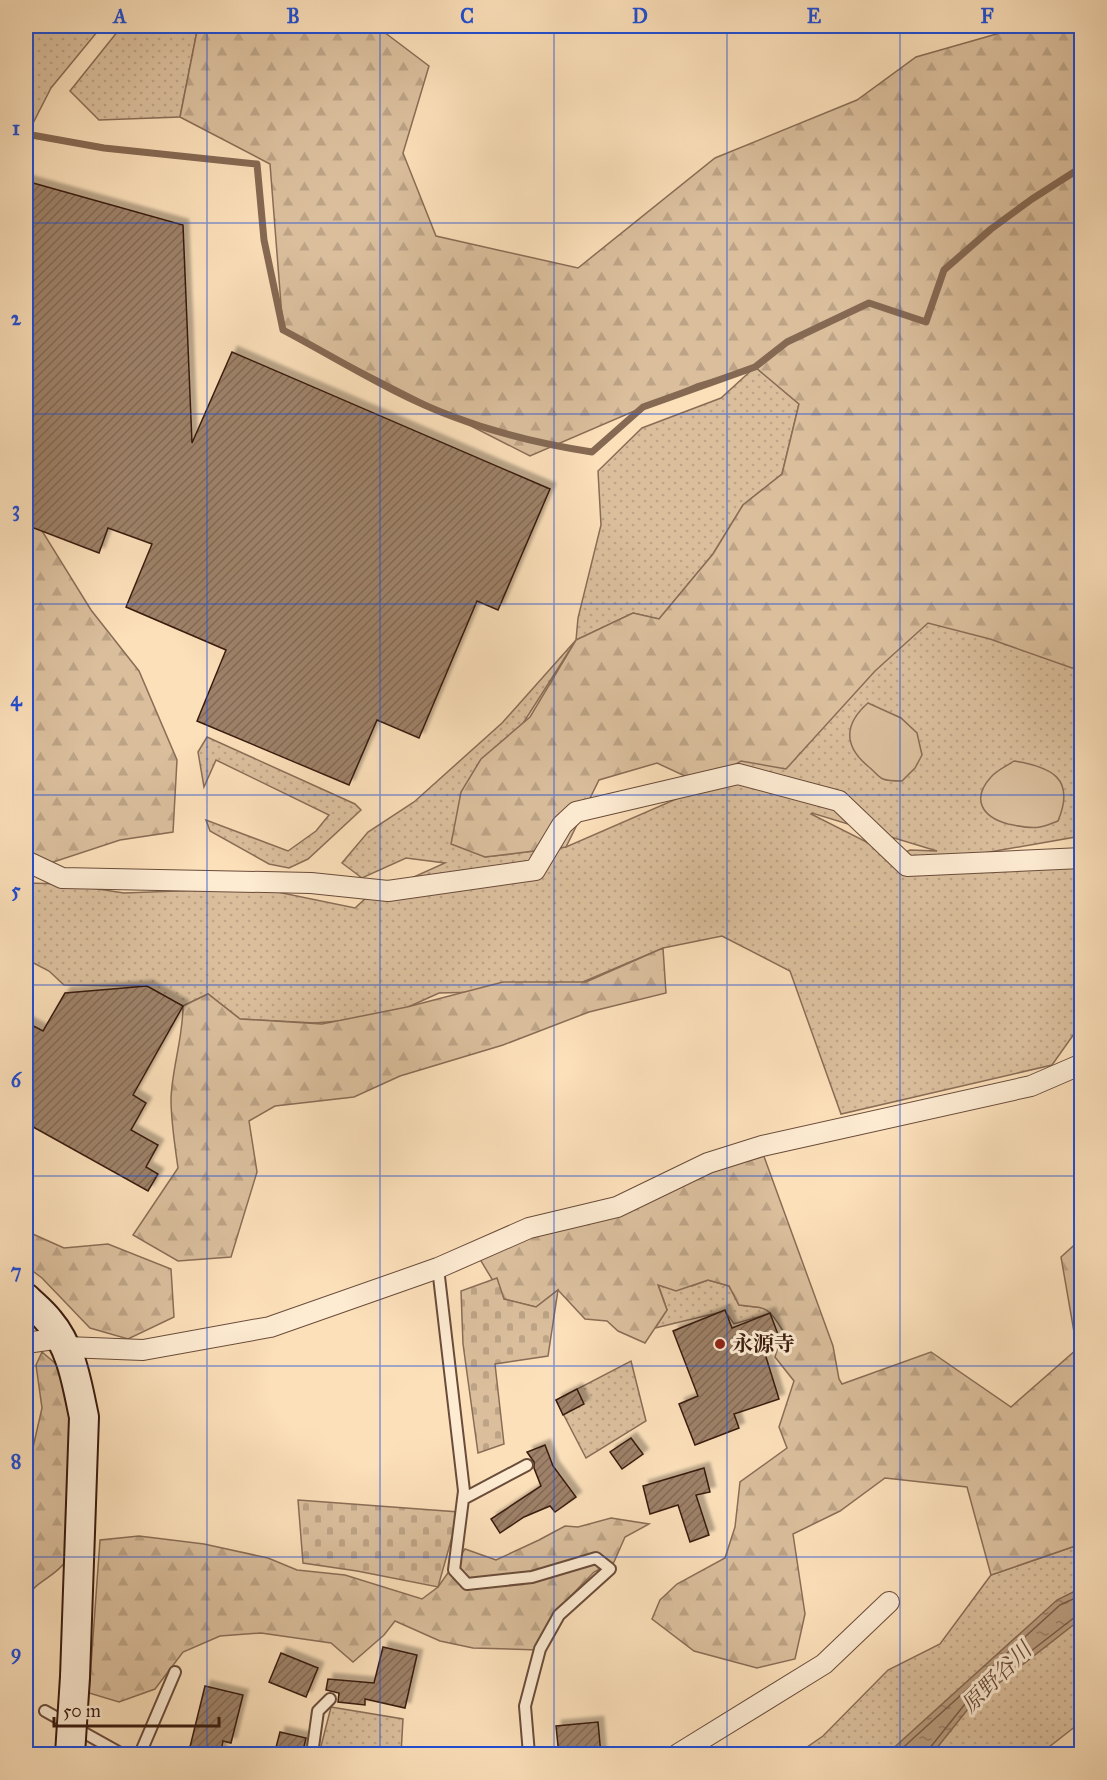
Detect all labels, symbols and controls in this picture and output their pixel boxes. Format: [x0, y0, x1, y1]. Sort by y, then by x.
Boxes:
text: A [111, 4, 127, 28]
text: B [286, 4, 300, 28]
text: C [460, 4, 474, 28]
text: D [632, 4, 648, 28]
text: E [807, 4, 822, 28]
text: F [980, 4, 994, 28]
text: 1 [12, 116, 20, 140]
text: 2 [11, 306, 22, 330]
text: 3 [12, 497, 20, 522]
text: 4 [10, 687, 22, 712]
text: 5 [11, 878, 21, 902]
text: 6 [11, 1068, 23, 1092]
text: 7 [11, 1259, 22, 1283]
place label: 永源寺 [732, 1331, 795, 1357]
marker: 永源寺 [713, 1337, 727, 1351]
text: 8 [11, 1449, 21, 1473]
water label: 原野谷川 [956, 1635, 1038, 1718]
text: 9 [11, 1640, 21, 1665]
scale bar [54, 1690, 219, 1728]
text: 50 m [63, 1700, 101, 1722]

